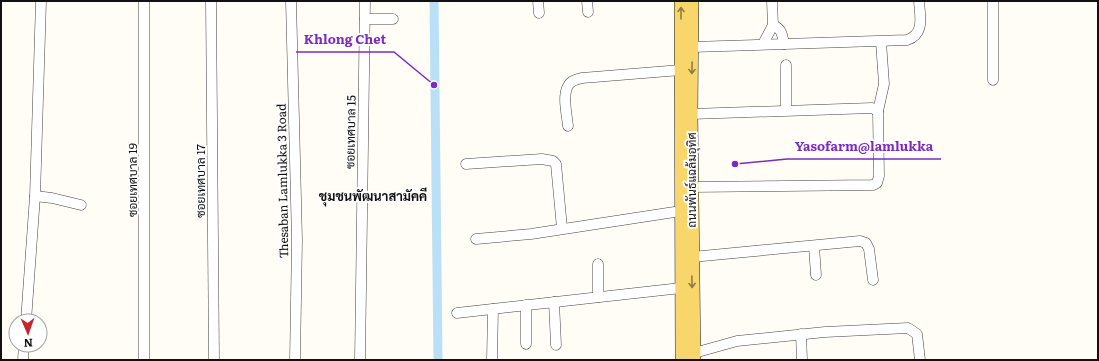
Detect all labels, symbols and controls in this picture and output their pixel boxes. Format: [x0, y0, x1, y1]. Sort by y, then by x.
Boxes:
one-way arrow [677, 7, 685, 20]
callout: Khlong Chet [296, 27, 394, 52]
text: Khlong Chet [304, 29, 386, 48]
one-way arrow [688, 61, 696, 74]
street label: ซอยเทศบาล 15 [340, 95, 360, 169]
street label: Thesaban Lamlukka 3 Road [272, 103, 292, 259]
street label: ถนนพันธ์แฉล้มอุทิศ [682, 132, 701, 228]
callout: Yasofarm@lamlukka [787, 134, 941, 159]
text: Yasofarm@lamlukka [795, 136, 934, 155]
street label: ซอยเทศบาล 19 [123, 143, 141, 217]
street label: ซอยเทศบาล 17 [191, 144, 209, 218]
district label: ชุมชนพัฒนาสามัคคี [319, 186, 427, 207]
one-way arrow [688, 275, 696, 288]
north arrow [8, 313, 48, 353]
text: N [23, 336, 33, 352]

